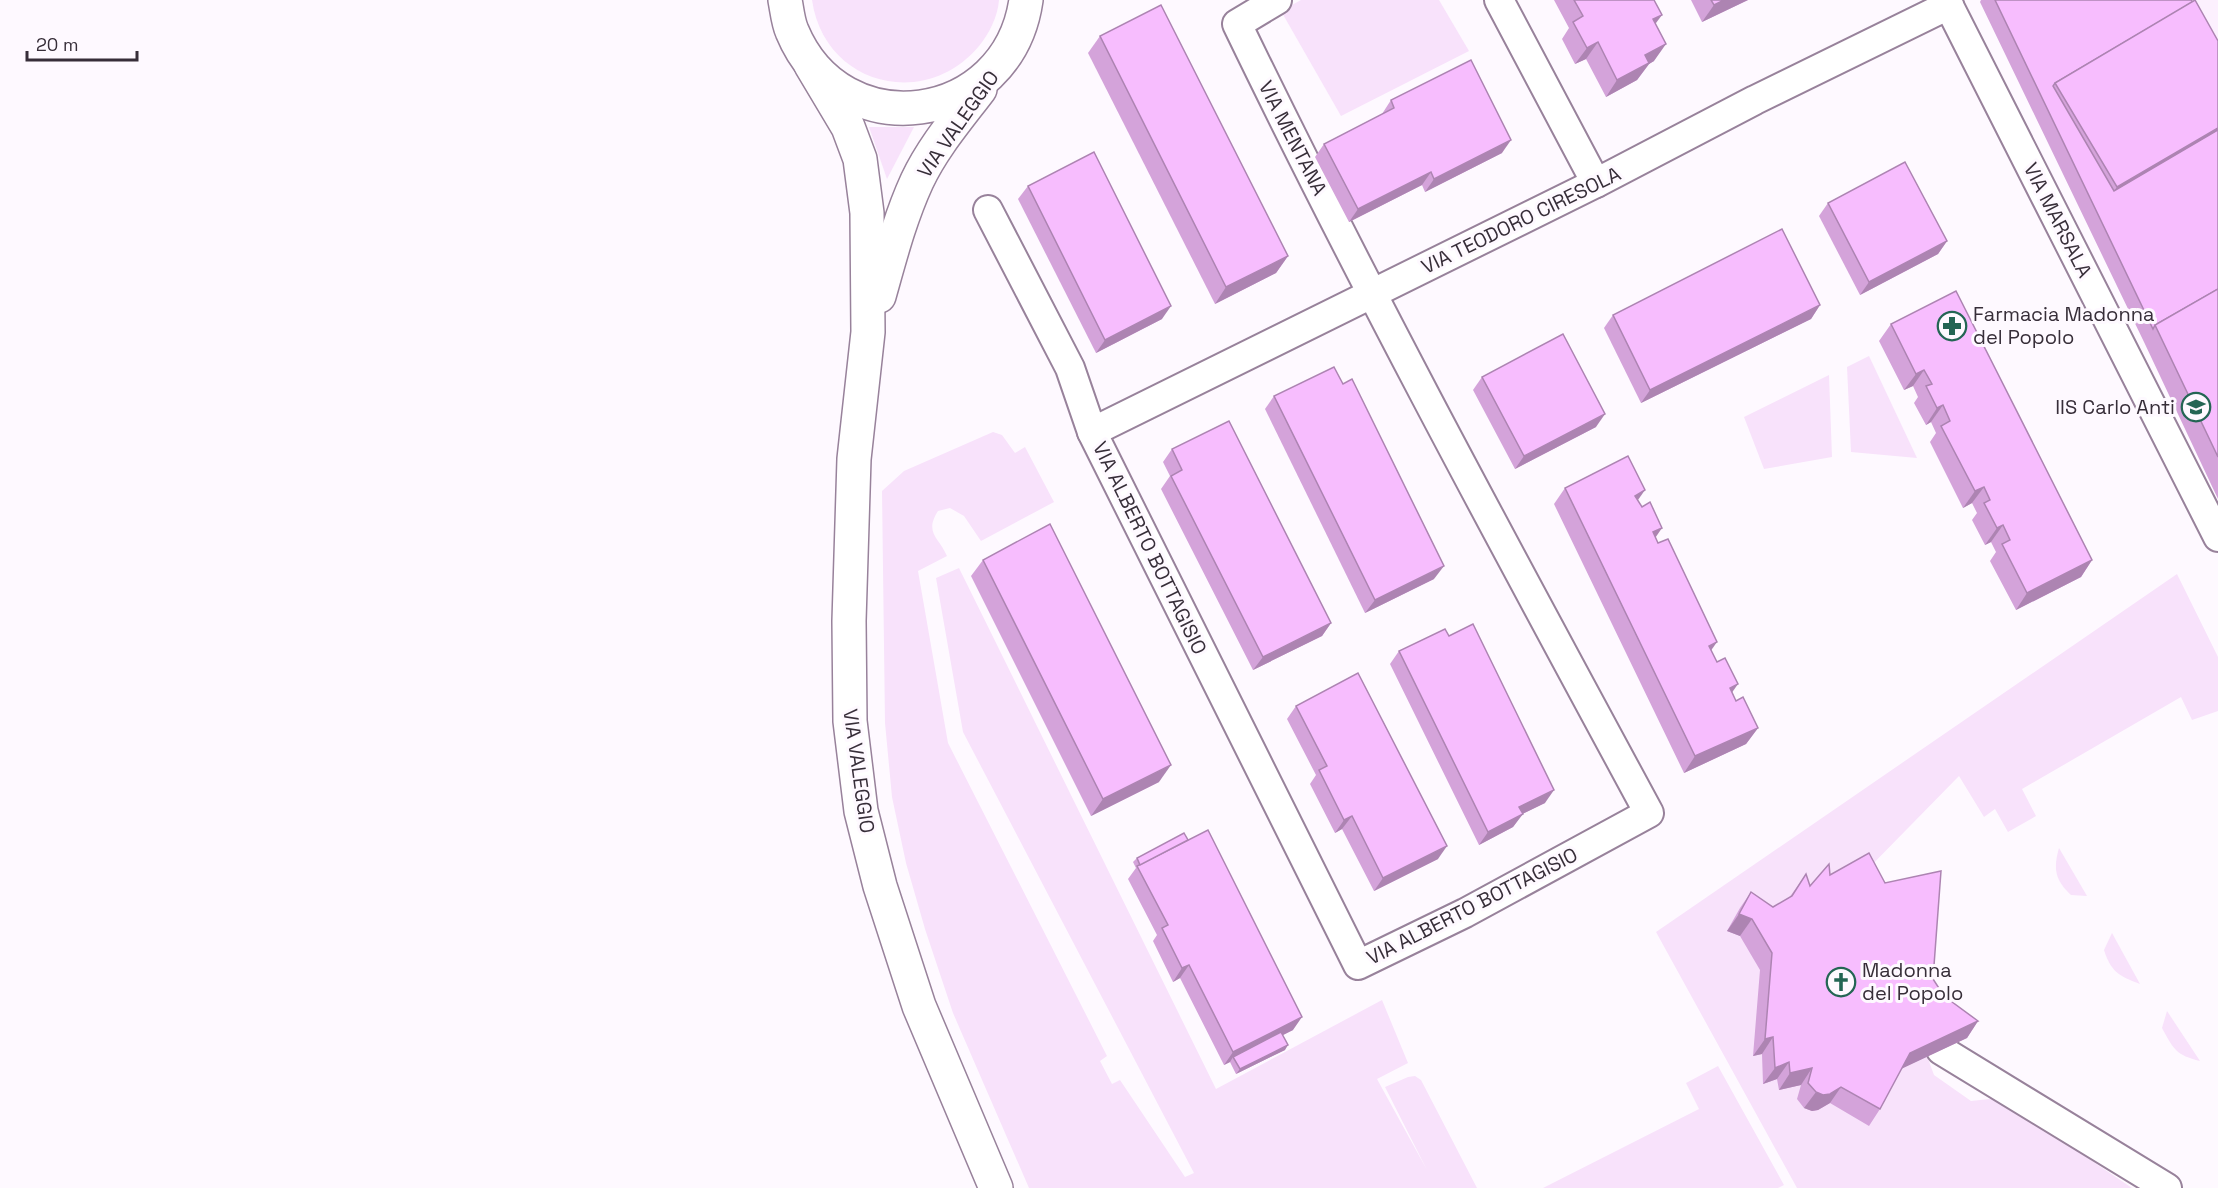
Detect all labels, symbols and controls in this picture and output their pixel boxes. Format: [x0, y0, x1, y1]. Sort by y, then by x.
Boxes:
scale bar [27, 24, 136, 62]
text: 20 m [36, 33, 79, 56]
street label: VIA VALEGGIO [911, 65, 1005, 183]
street label: VIA MENTANA [1253, 76, 1333, 200]
street label: VIA MARSALA [2018, 158, 2098, 282]
street label: VIA TEODORO CIRESOLA [1417, 160, 1625, 280]
place label: Farmacia Madonna del Popolo [1973, 301, 2154, 350]
pharmacy icon: Farmacia Madonna del Popolo [1936, 310, 1968, 342]
school or university icon: IIS Carlo Anti [2180, 391, 2212, 423]
place label: IIS Carlo Anti [2055, 394, 2175, 420]
street label: VIA ALBERTO BOTTAGISIO [1087, 437, 1213, 659]
street label: VIA VALEGGIO [837, 707, 881, 835]
street label: VIA ALBERTO BOTTAGISIO [1362, 841, 1582, 971]
place label: Madonna del Popolo [1862, 957, 1963, 1006]
church icon: Madonna del Popolo [1825, 966, 1857, 998]

